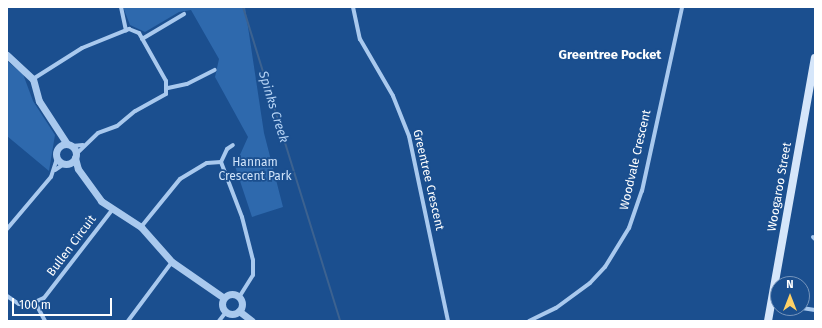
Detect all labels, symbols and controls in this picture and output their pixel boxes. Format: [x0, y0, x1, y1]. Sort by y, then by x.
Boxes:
district label: Greentree Pocket [559, 47, 661, 63]
water label: Spinks Creek [255, 69, 291, 145]
street label: Woodvale Crescent [617, 108, 655, 212]
street label: Greentree Crescent [409, 128, 447, 232]
street label: Woogaroo Street [765, 141, 795, 233]
park label: Hannam Crescent Park [218, 156, 292, 184]
street label: Bullen Circuit [44, 213, 100, 279]
north arrow [770, 276, 810, 316]
text: N [786, 278, 794, 291]
scale bar [14, 290, 114, 316]
text: 100 m [19, 298, 51, 312]

